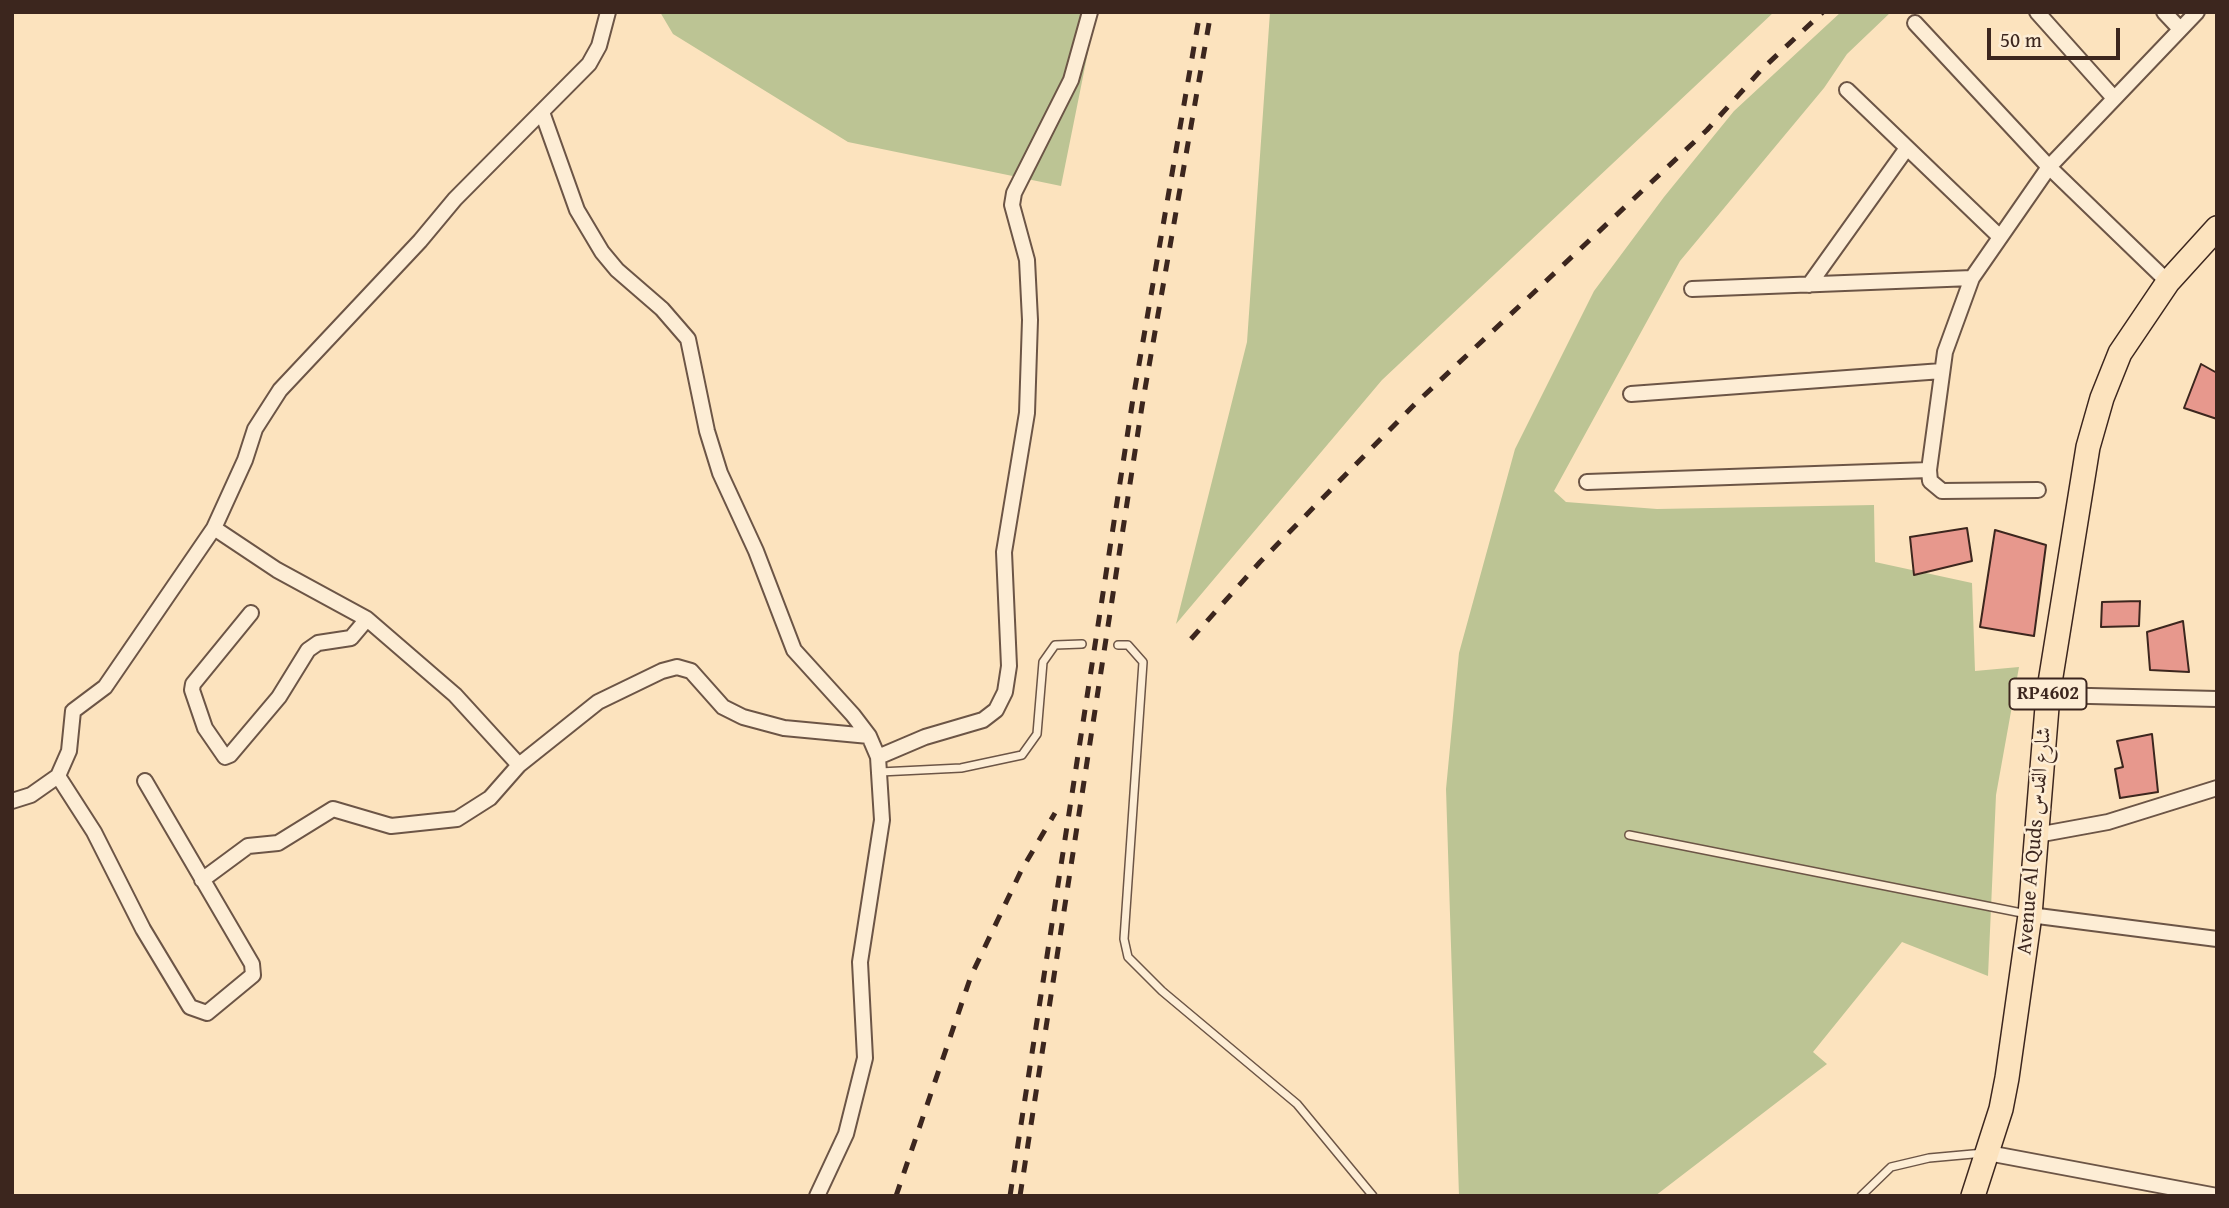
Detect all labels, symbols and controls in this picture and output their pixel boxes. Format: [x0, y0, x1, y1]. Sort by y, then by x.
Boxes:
scale bar [1991, 14, 2124, 58]
text: 50 m [2000, 24, 2042, 55]
road number: RP4602 [2010, 678, 2086, 709]
street label: Avenue Al Quds شارع القدس [2012, 726, 2058, 956]

